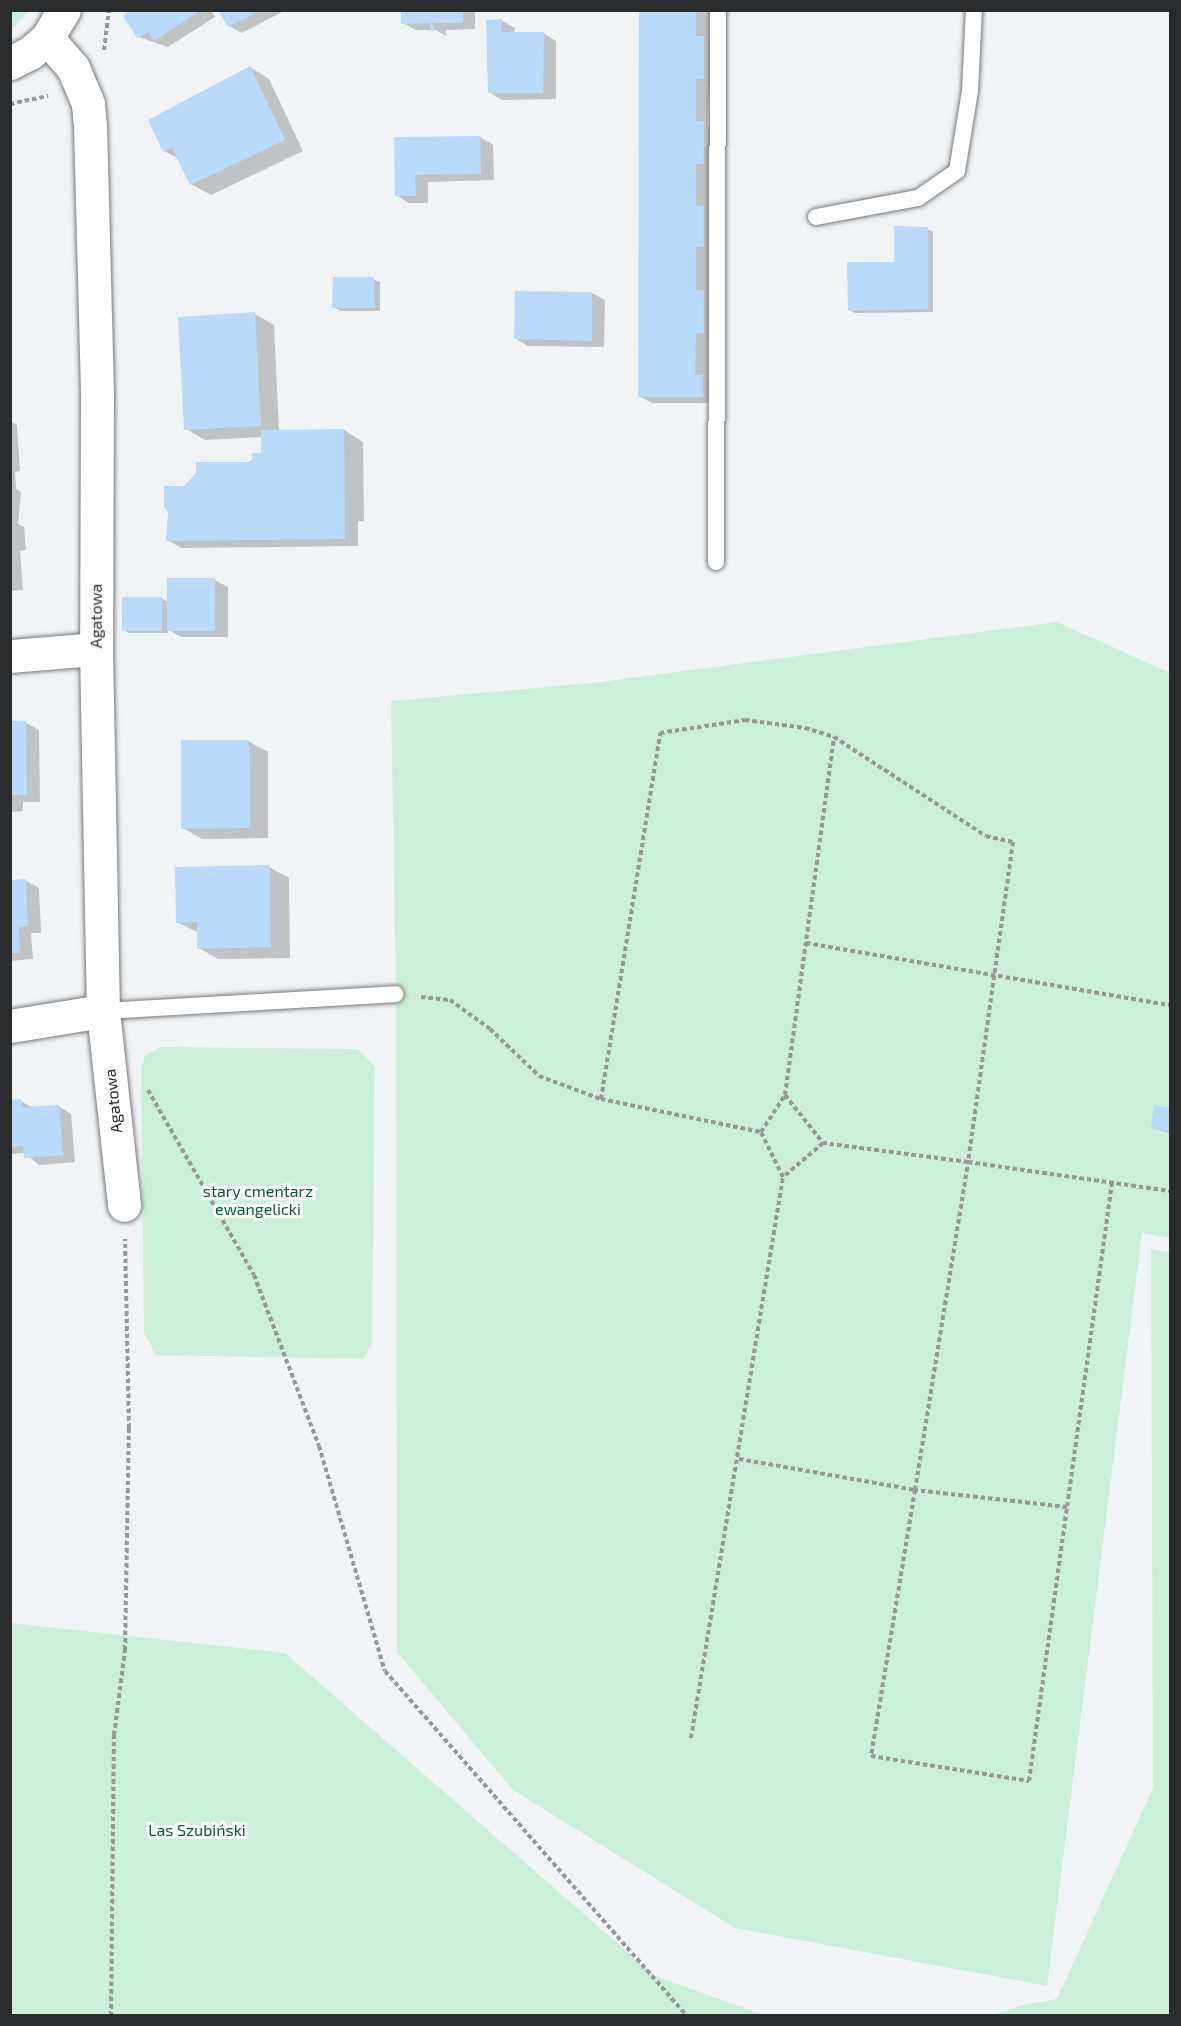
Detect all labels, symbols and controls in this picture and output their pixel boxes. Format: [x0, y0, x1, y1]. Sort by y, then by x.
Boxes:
street label: Agatowa [86, 584, 106, 648]
street label: Agatowa [100, 1068, 126, 1134]
park label: stary cmentarz ewangelicki [203, 1181, 313, 1219]
park label: Las Szubiński [148, 1820, 246, 1840]

